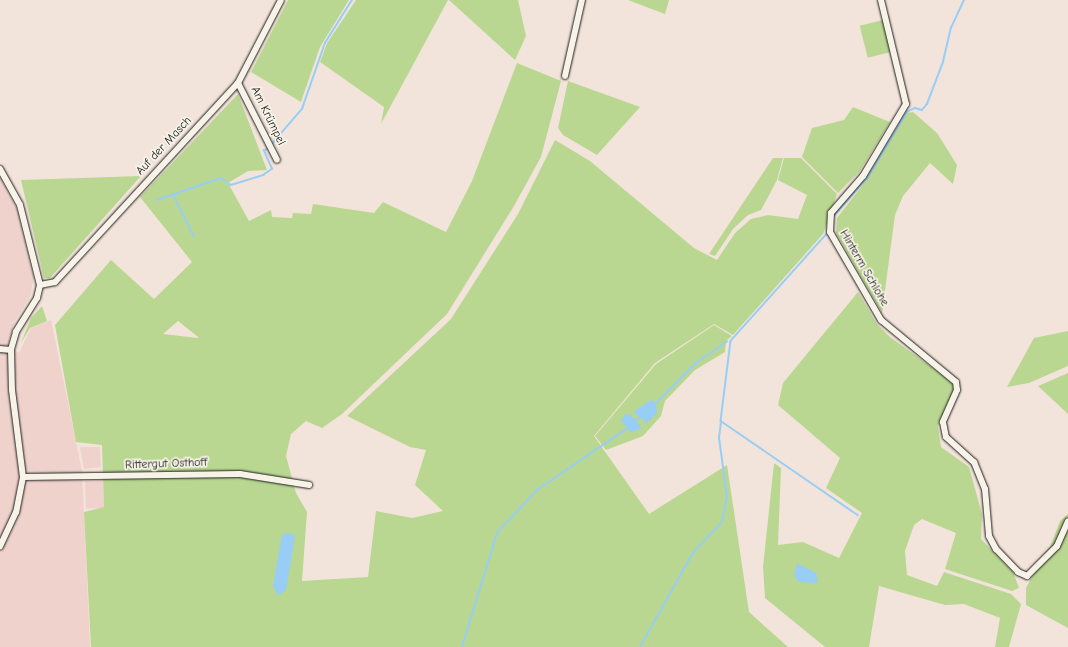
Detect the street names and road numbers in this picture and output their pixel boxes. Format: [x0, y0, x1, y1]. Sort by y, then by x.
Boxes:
street label: Am Krümpel [248, 84, 288, 148]
street label: Auf der Masch [133, 114, 195, 178]
street label: Hinterm Schlohe [836, 227, 892, 309]
street label: Rittergut Osthoff [125, 455, 207, 473]

